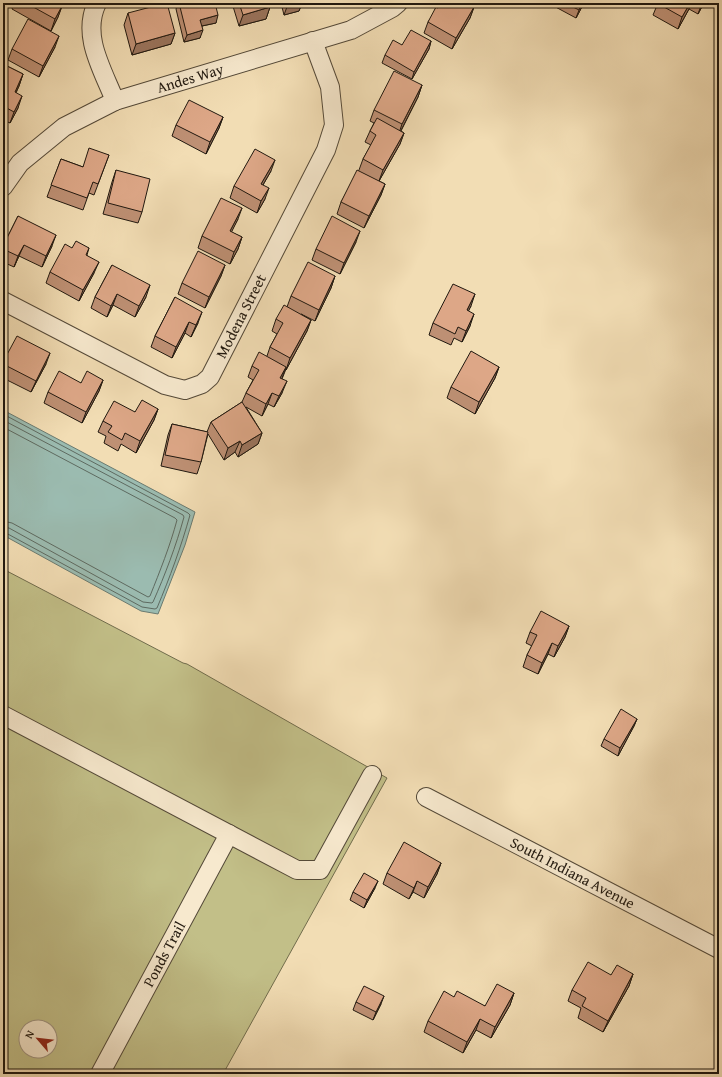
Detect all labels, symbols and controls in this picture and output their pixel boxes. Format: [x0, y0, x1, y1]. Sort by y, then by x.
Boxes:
street label: Andes Way [154, 58, 226, 98]
street label: Modena Street [210, 270, 271, 362]
street label: South Indiana Avenue [507, 832, 639, 914]
street label: Ponds Trail [138, 918, 190, 990]
north arrow [18, 1019, 58, 1059]
text: N [20, 1027, 38, 1041]

